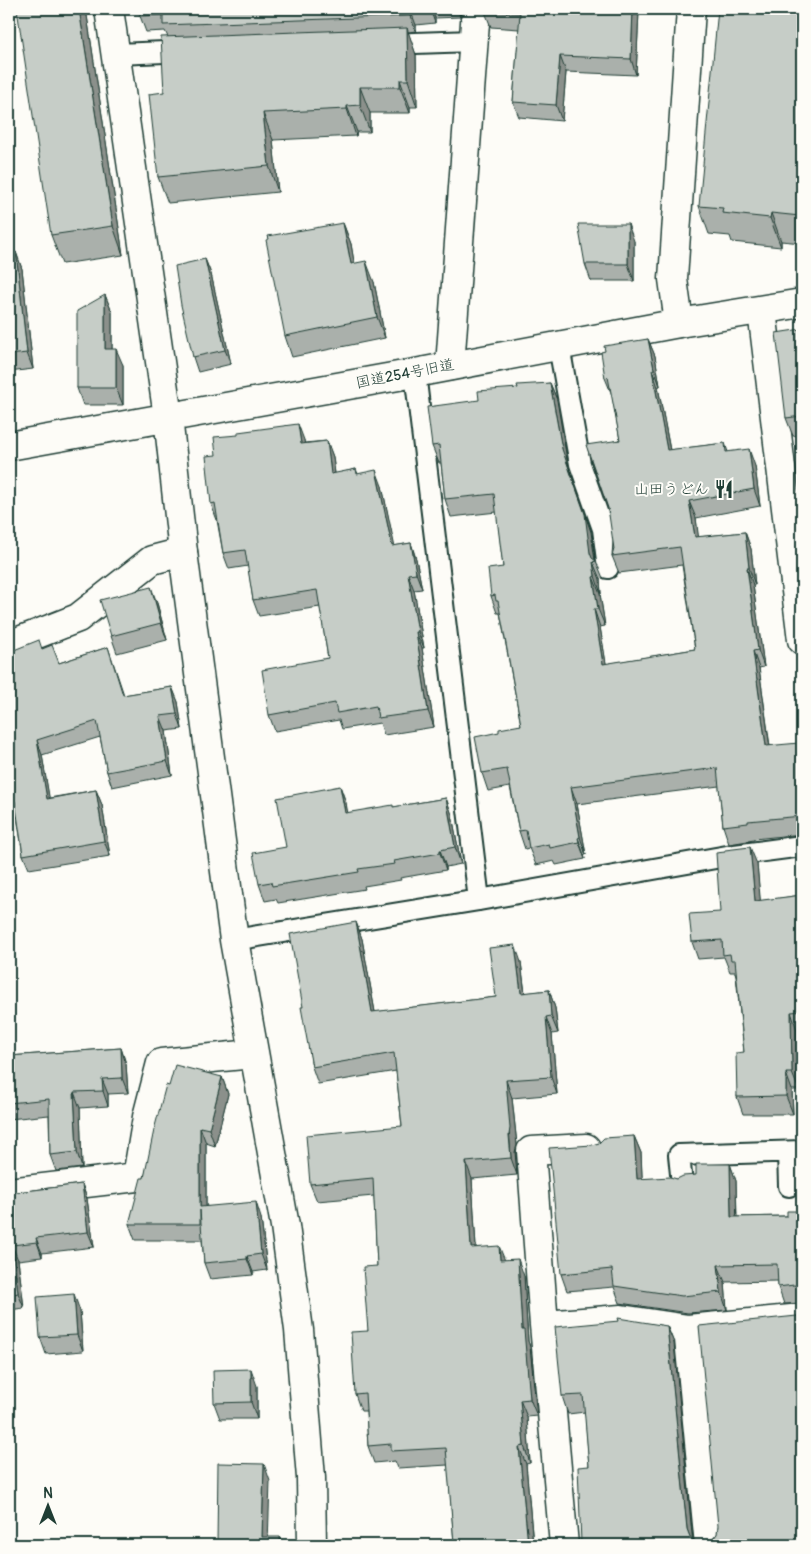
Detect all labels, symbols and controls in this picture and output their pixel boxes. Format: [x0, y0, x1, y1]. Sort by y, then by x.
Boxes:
street label: 国道254号旧道 [354, 355, 456, 393]
restaurant icon: 山田うどん [713, 478, 735, 500]
place label: 山田うどん [634, 480, 709, 499]
north arrow [22, 1482, 72, 1532]
text: N [43, 1485, 53, 1502]

